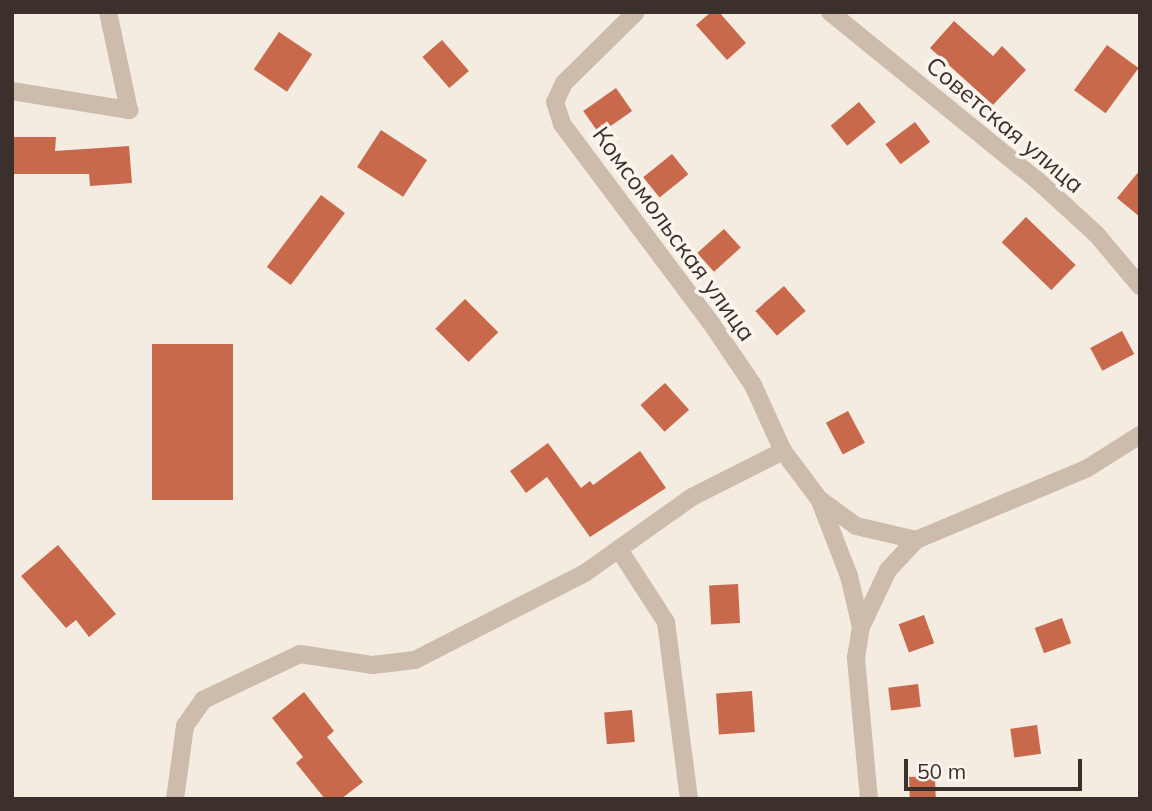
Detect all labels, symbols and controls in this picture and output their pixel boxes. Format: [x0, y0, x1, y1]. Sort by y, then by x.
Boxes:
street label: Советская улица [920, 51, 1090, 199]
street label: Комсомольская улица [587, 121, 761, 347]
scale bar [907, 744, 1086, 788]
text: 50 m [917, 758, 966, 784]

